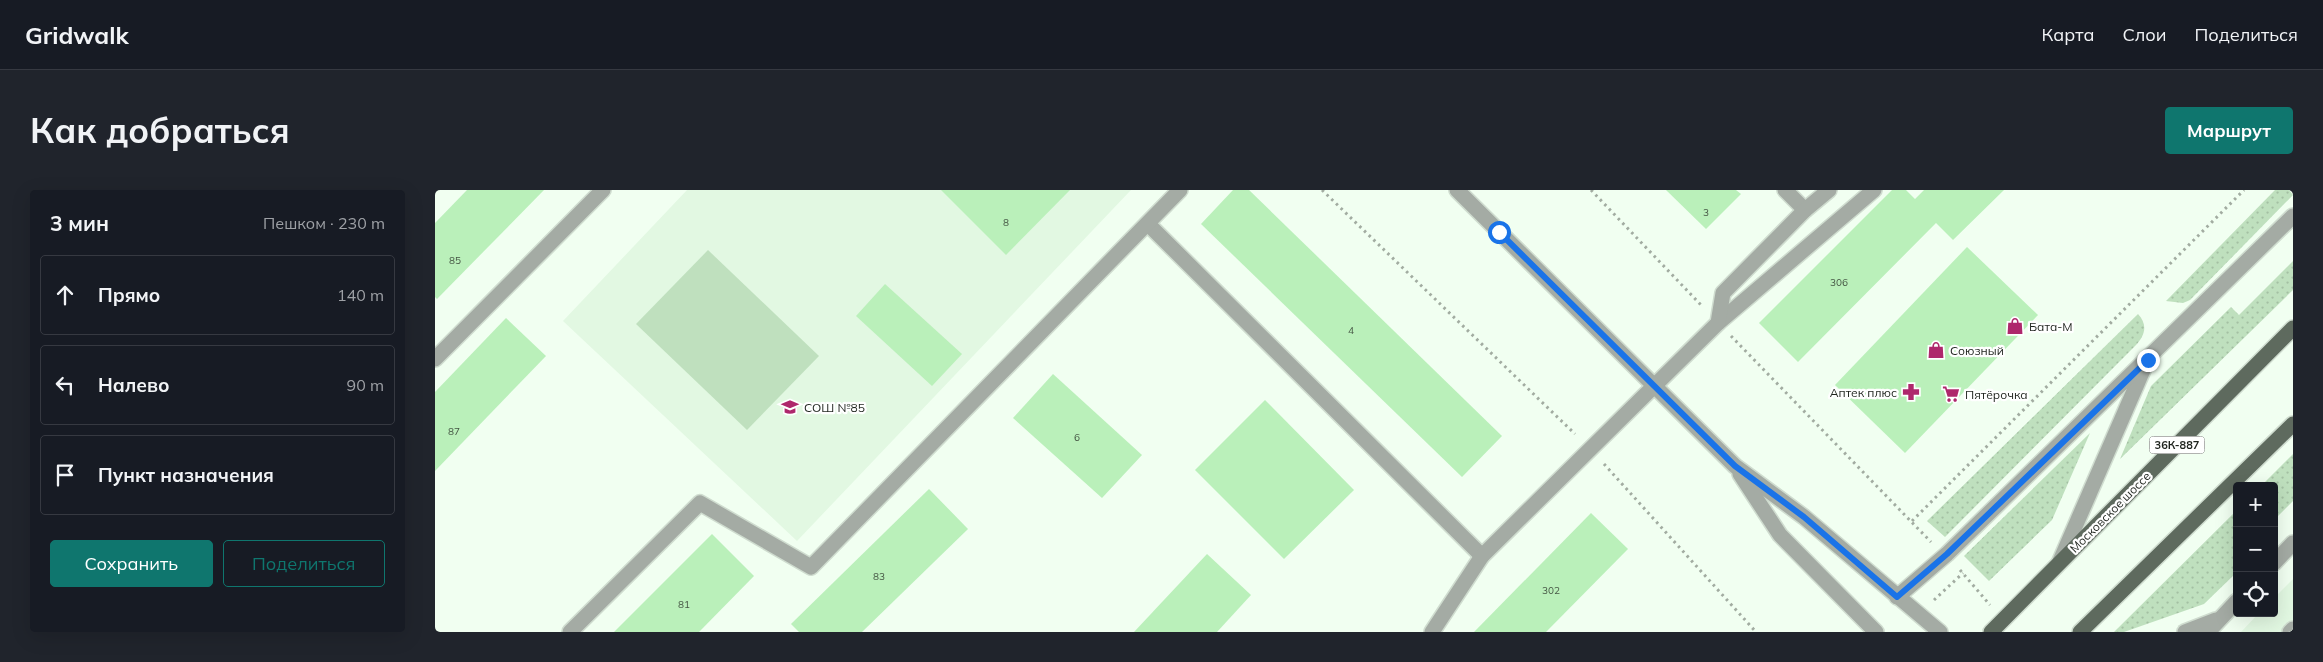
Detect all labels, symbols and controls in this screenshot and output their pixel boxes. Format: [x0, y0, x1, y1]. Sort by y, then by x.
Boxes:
text: Gridwalk [25, 20, 129, 50]
text: Карта [2042, 23, 2094, 46]
text: Слои [2122, 23, 2167, 46]
text: Поделиться [2195, 23, 2298, 46]
button: Маршрут [2165, 107, 2293, 154]
text: Как добраться [30, 108, 290, 152]
house number: 3 [1703, 206, 1709, 219]
text: 3 мин [50, 210, 109, 236]
text: Пешком · 230 m [263, 213, 385, 233]
house number: 8 [1003, 216, 1009, 229]
route start [1488, 221, 1511, 244]
house number: 85 [449, 254, 461, 267]
house number: 306 [1830, 276, 1848, 289]
icon: ahead [51, 281, 79, 309]
text: Прямо [98, 283, 160, 307]
text: 140 m [337, 285, 384, 305]
shop icon: Бата-М [2005, 316, 2025, 336]
place label: Бата-М [2029, 319, 2073, 334]
house number: 4 [1348, 324, 1354, 337]
shop icon: Союзный [1926, 340, 1946, 360]
place label: Союзный [1950, 343, 2004, 358]
route end [2137, 349, 2160, 372]
icon: left [51, 371, 79, 399]
text: Налево [98, 373, 170, 397]
text: 90 m [347, 375, 384, 395]
pharmacy icon: Аптек плюс [1901, 382, 1921, 402]
supermarket icon: Пятёрочка [1941, 384, 1961, 404]
place label: Аптек плюс [1830, 385, 1897, 400]
place label: Пятёрочка [1965, 387, 2028, 402]
school or university icon: СОШ №85 [780, 397, 800, 417]
place label: СОШ №85 [804, 400, 865, 415]
house number: 87 [448, 425, 460, 438]
house number: 6 [1074, 431, 1080, 444]
road number: 36К-887 [2149, 436, 2205, 454]
icon: arrive [51, 461, 79, 489]
text: Пункт назначения [98, 463, 274, 487]
street label: Московское шоссе [2066, 468, 2154, 556]
map controls [2233, 482, 2278, 617]
button: + [2233, 482, 2278, 527]
button: − [2233, 527, 2278, 572]
button: Сохранить [50, 540, 213, 587]
button: Поделиться [223, 540, 385, 587]
house number: 83 [873, 570, 885, 583]
button: locate [2233, 572, 2278, 617]
house number: 302 [1542, 584, 1560, 597]
house number: 81 [678, 598, 690, 611]

